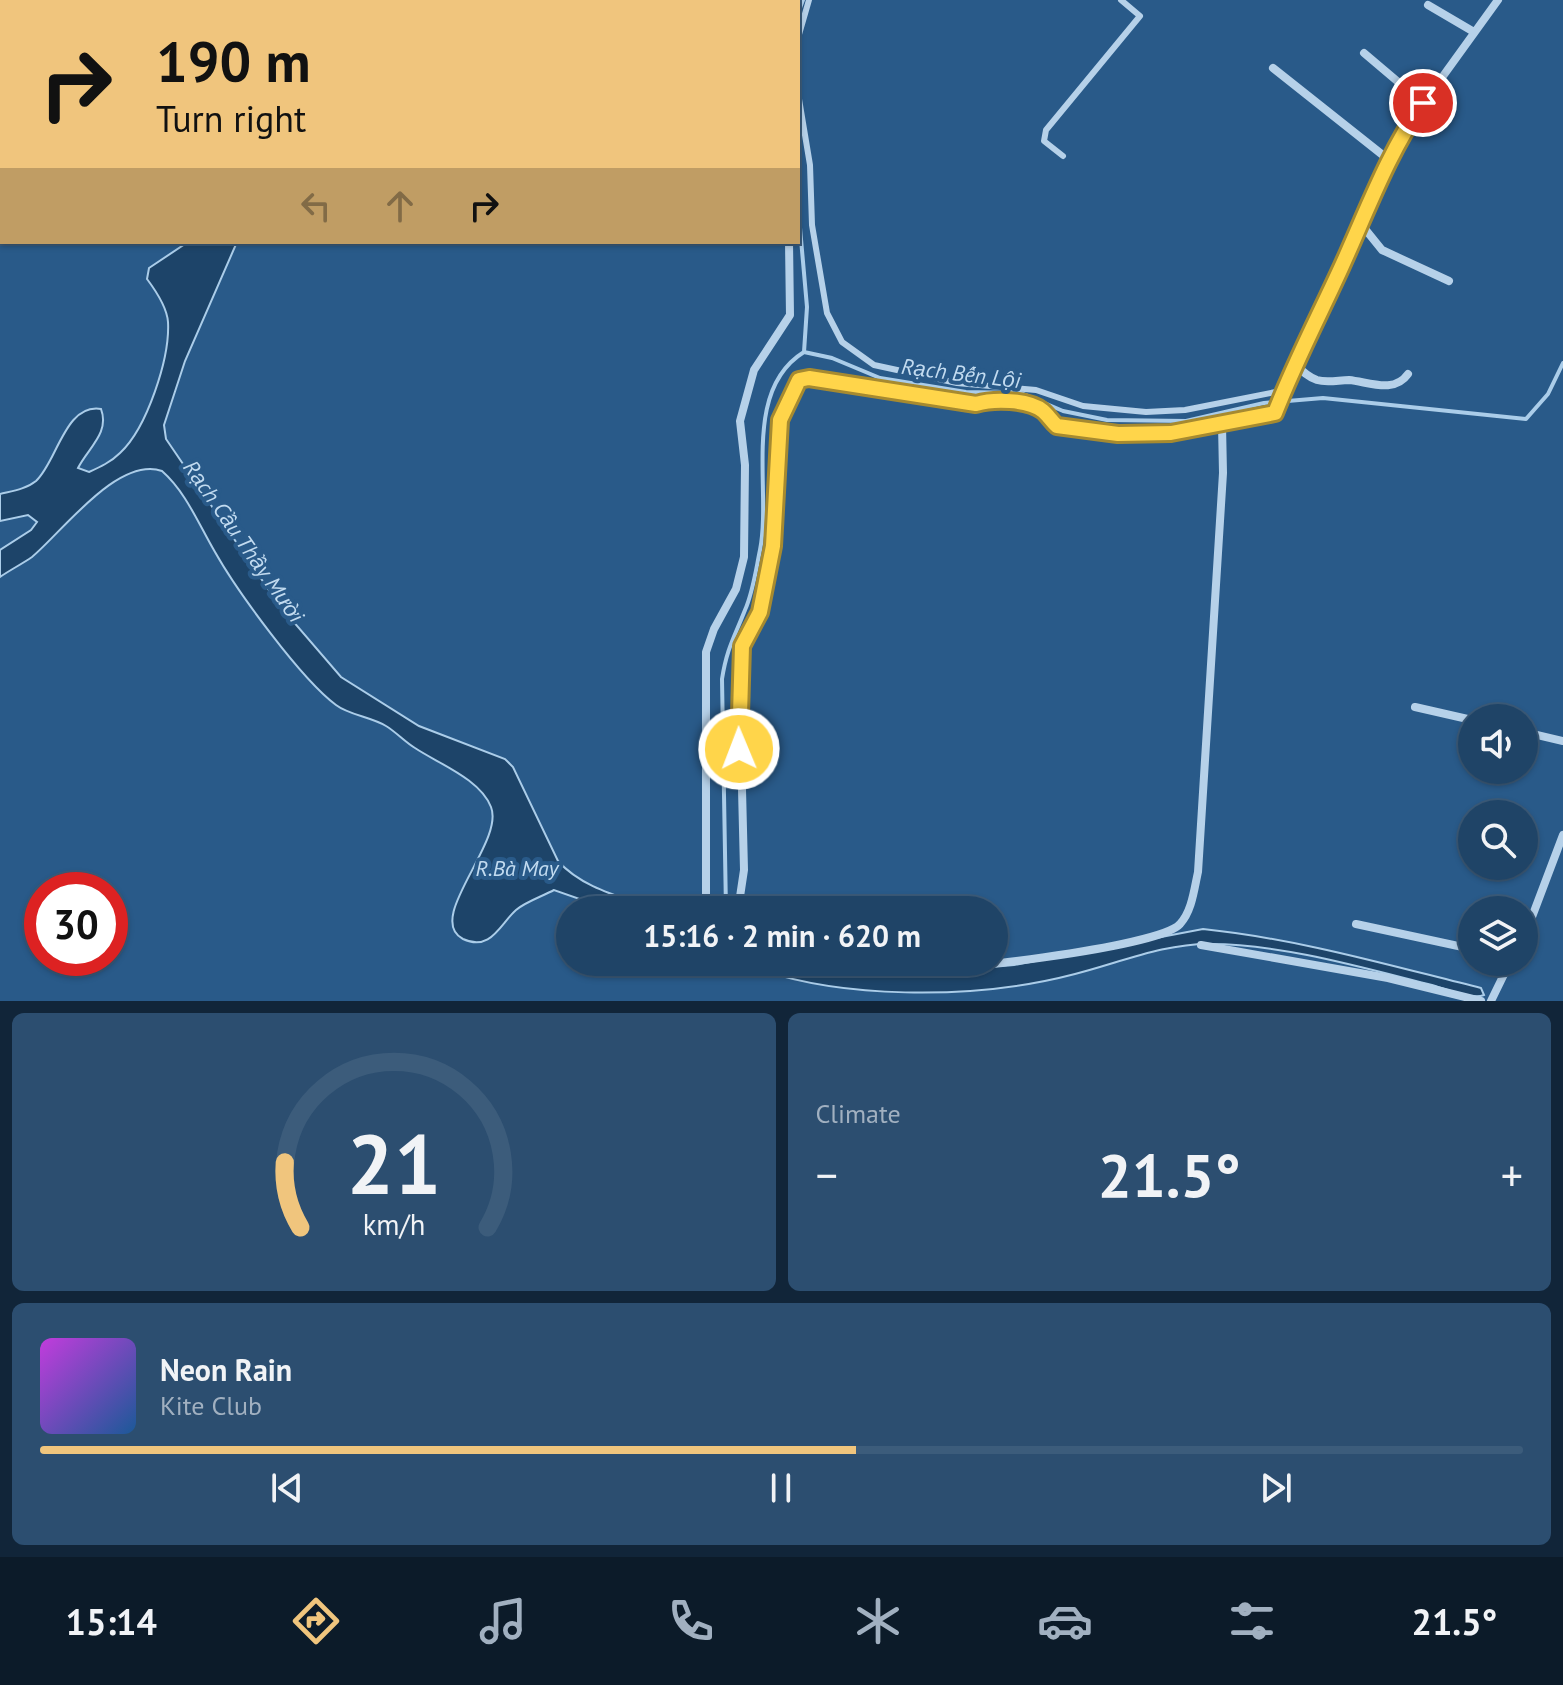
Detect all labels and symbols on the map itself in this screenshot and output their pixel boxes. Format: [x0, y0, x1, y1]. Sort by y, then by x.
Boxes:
pin [1389, 69, 1457, 137]
water label: Rạch Bến Lội [900, 352, 1024, 394]
water label: Rạch Cầu Thầy Mười [177, 454, 311, 629]
position arrow [697, 707, 781, 791]
water label: R.Bà May [476, 854, 560, 882]
speed limit sign: 30 [24, 872, 128, 976]

